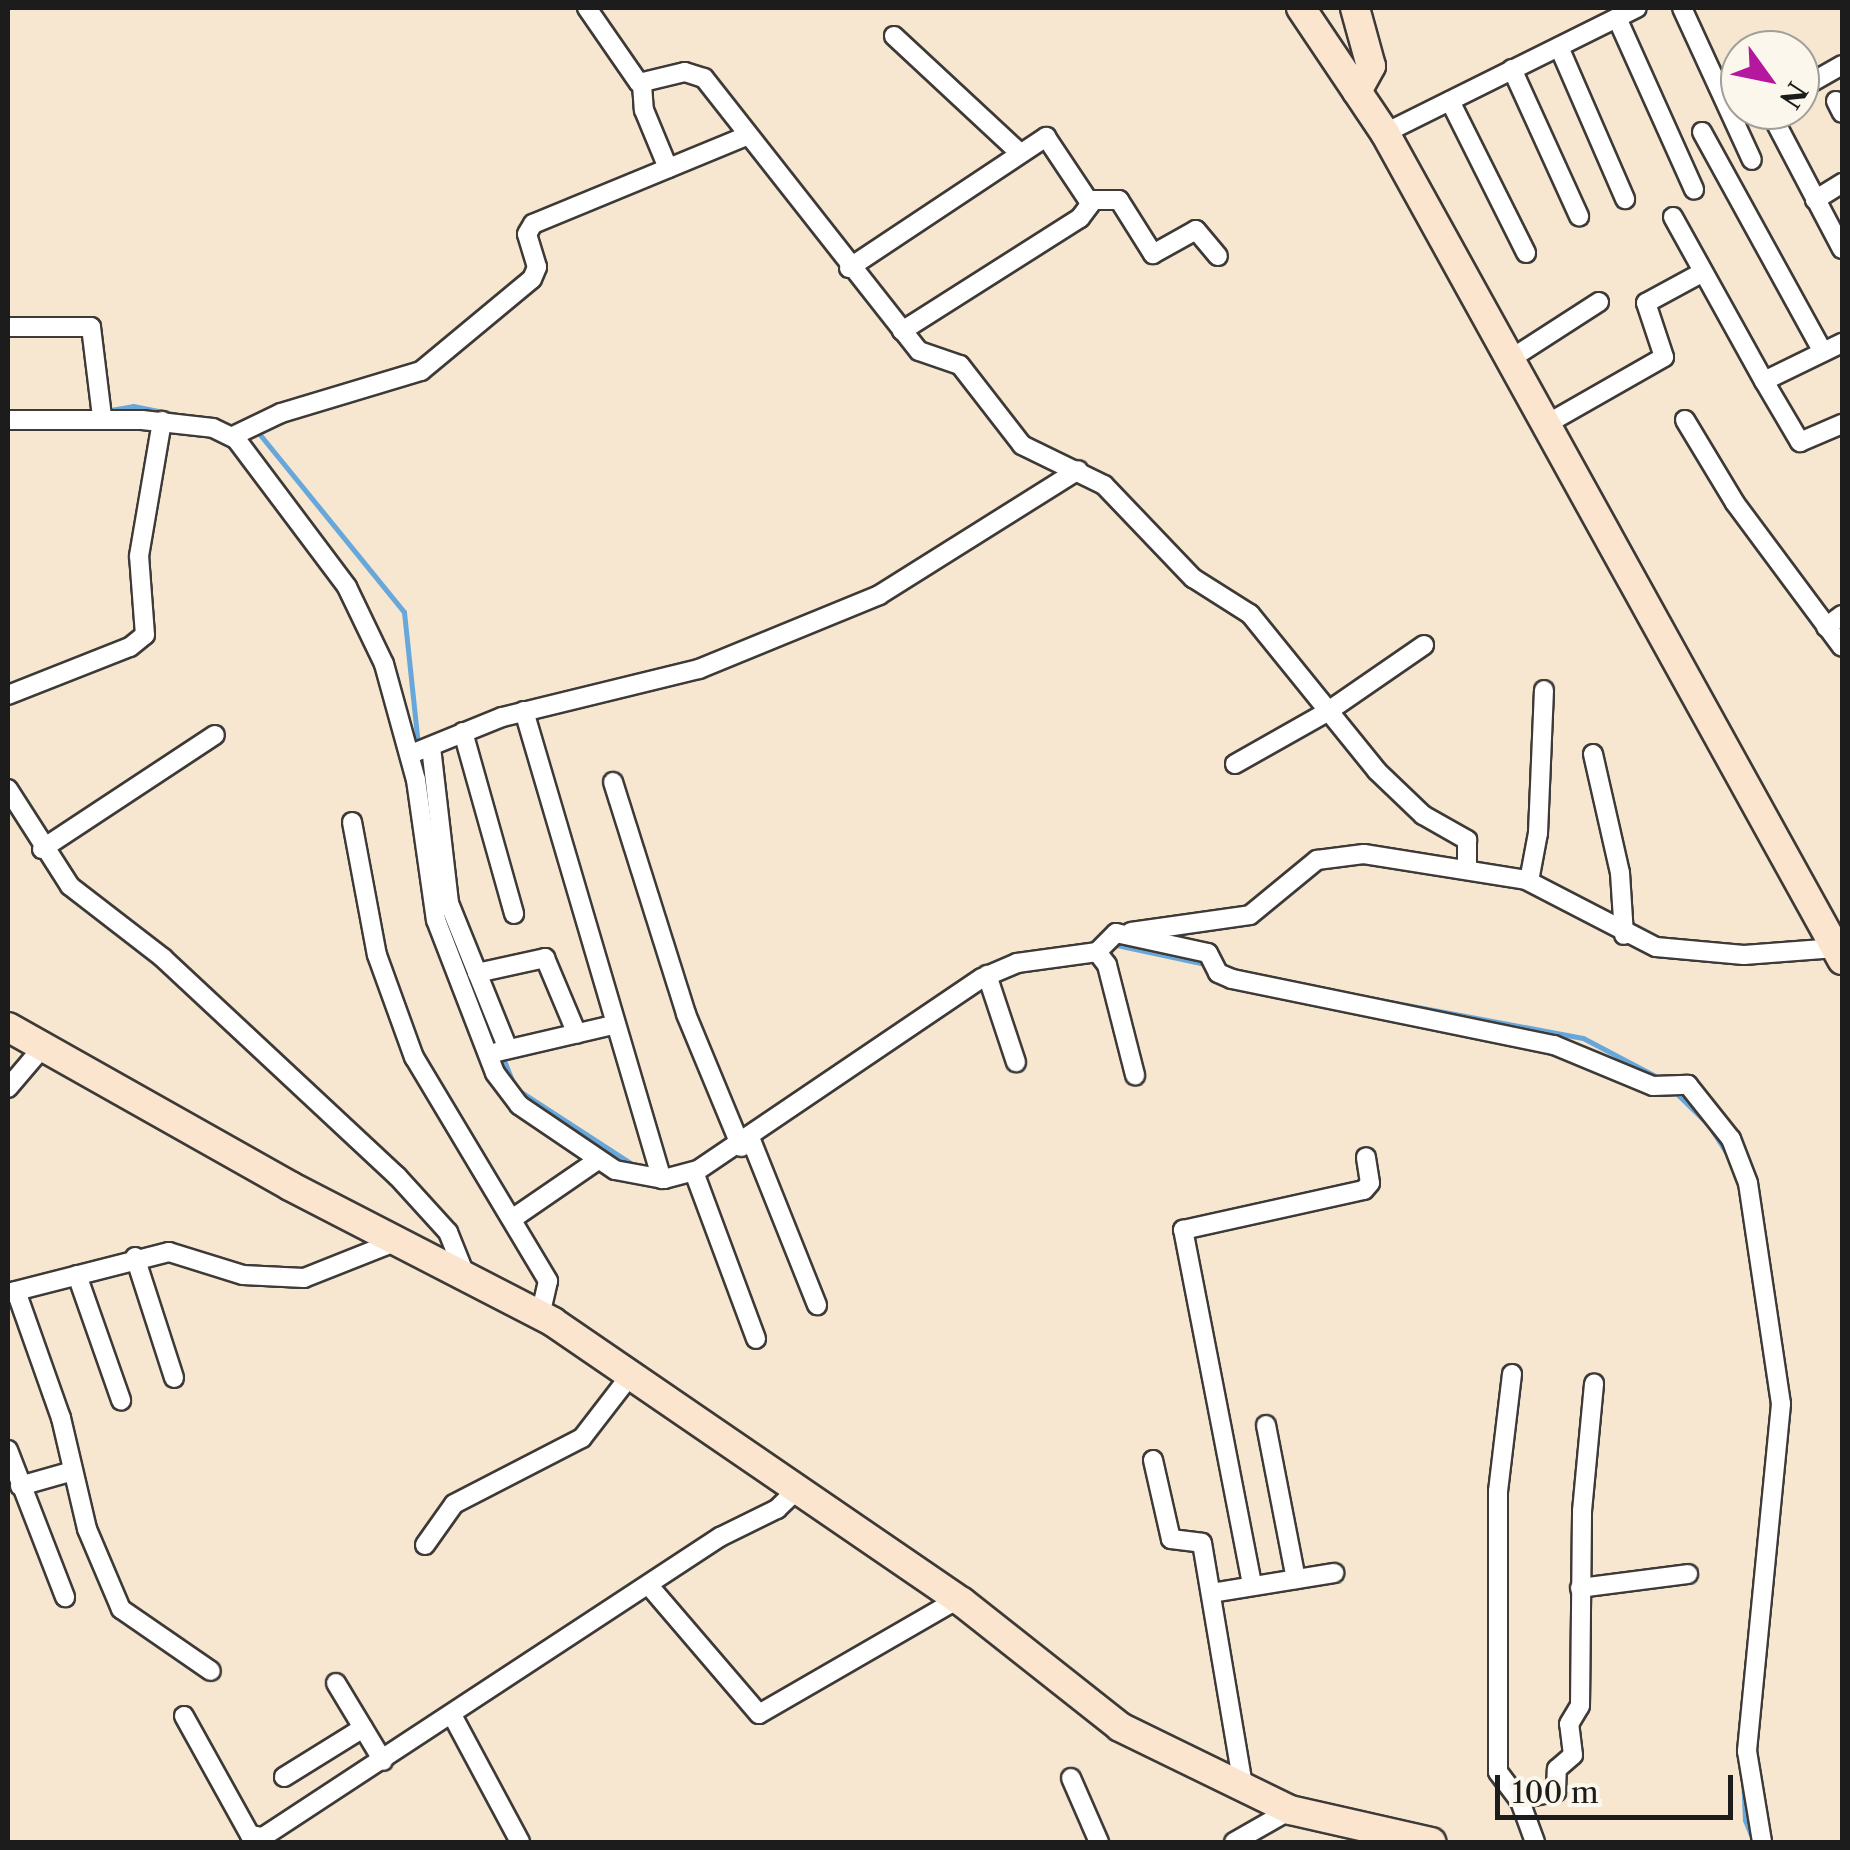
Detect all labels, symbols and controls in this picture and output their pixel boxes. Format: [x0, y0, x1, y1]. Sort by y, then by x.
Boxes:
north arrow [1720, 30, 1820, 130]
text: N [1773, 76, 1814, 115]
scale bar [1500, 1755, 1738, 1817]
text: 100 m [1512, 1774, 1599, 1811]

